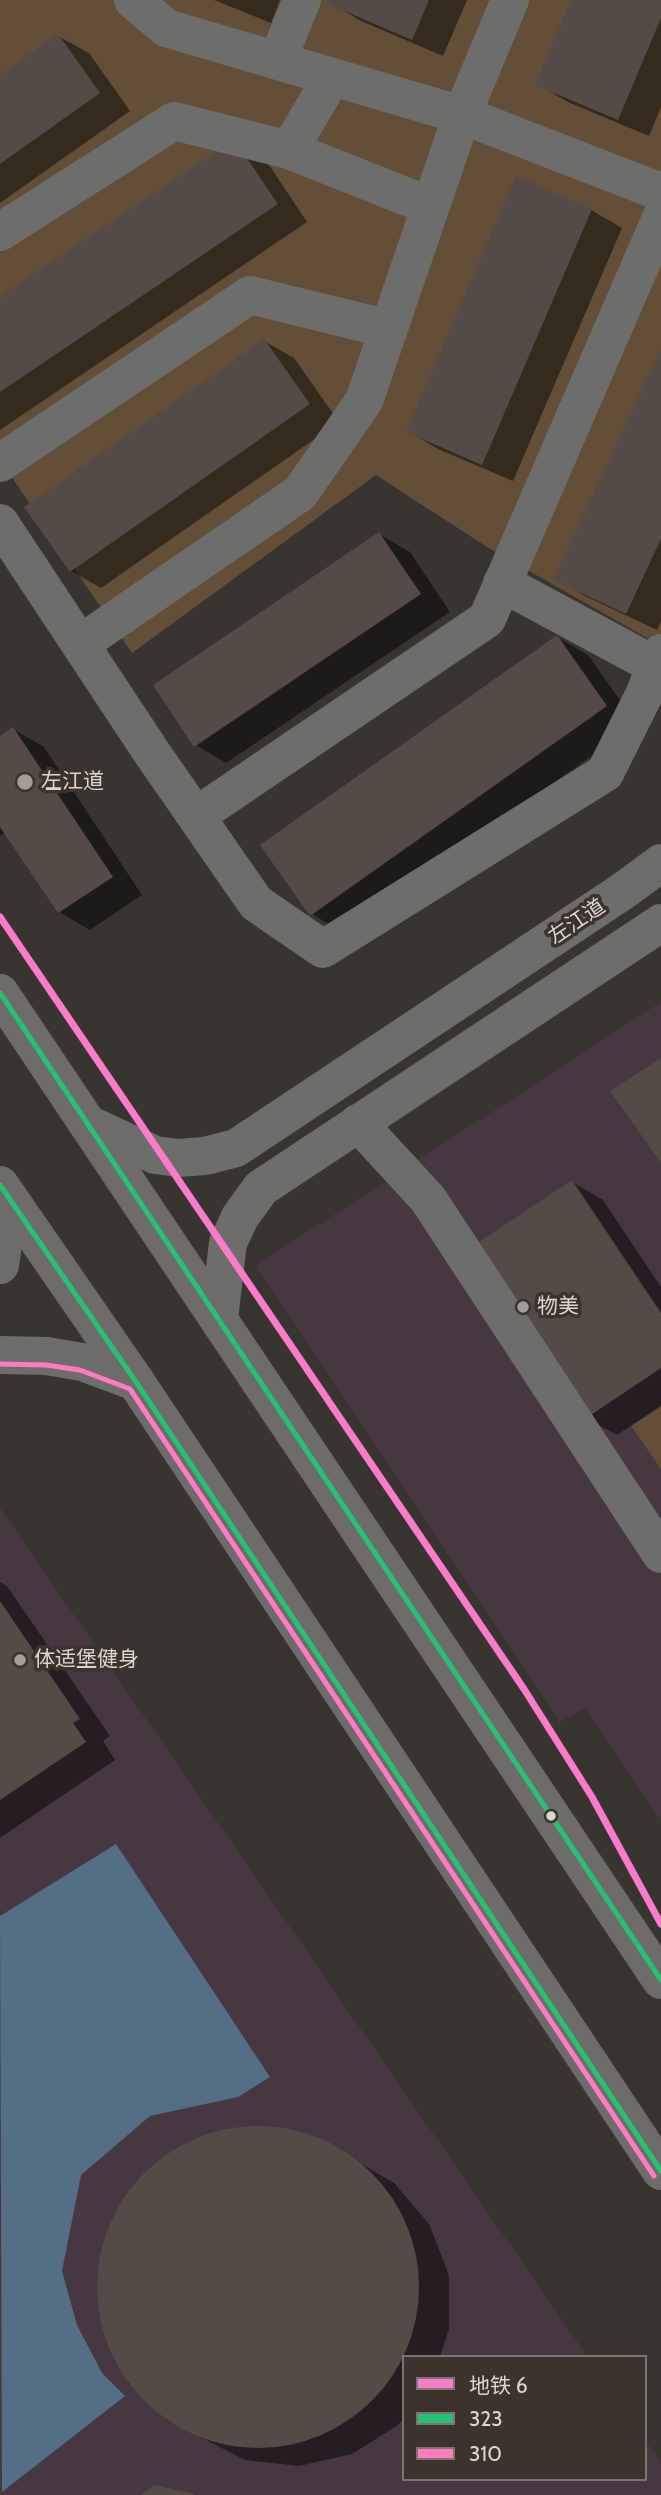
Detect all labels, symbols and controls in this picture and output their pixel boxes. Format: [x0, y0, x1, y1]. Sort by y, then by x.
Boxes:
place label: 左江道 [41, 769, 104, 795]
marker: 左江道 [15, 772, 35, 792]
street label: 左江道 [544, 894, 610, 950]
place label: 物美 [537, 1294, 579, 1320]
marker: 物美 [515, 1299, 531, 1315]
place label: 体适堡健身 [34, 1647, 139, 1673]
marker: 体适堡健身 [12, 1652, 28, 1668]
unlabelled marker [544, 1809, 558, 1823]
legend [402, 2355, 647, 2481]
text: 地铁 6 [469, 2373, 528, 2398]
text: 323 [469, 2406, 503, 2431]
text: 310 [469, 2441, 502, 2466]

